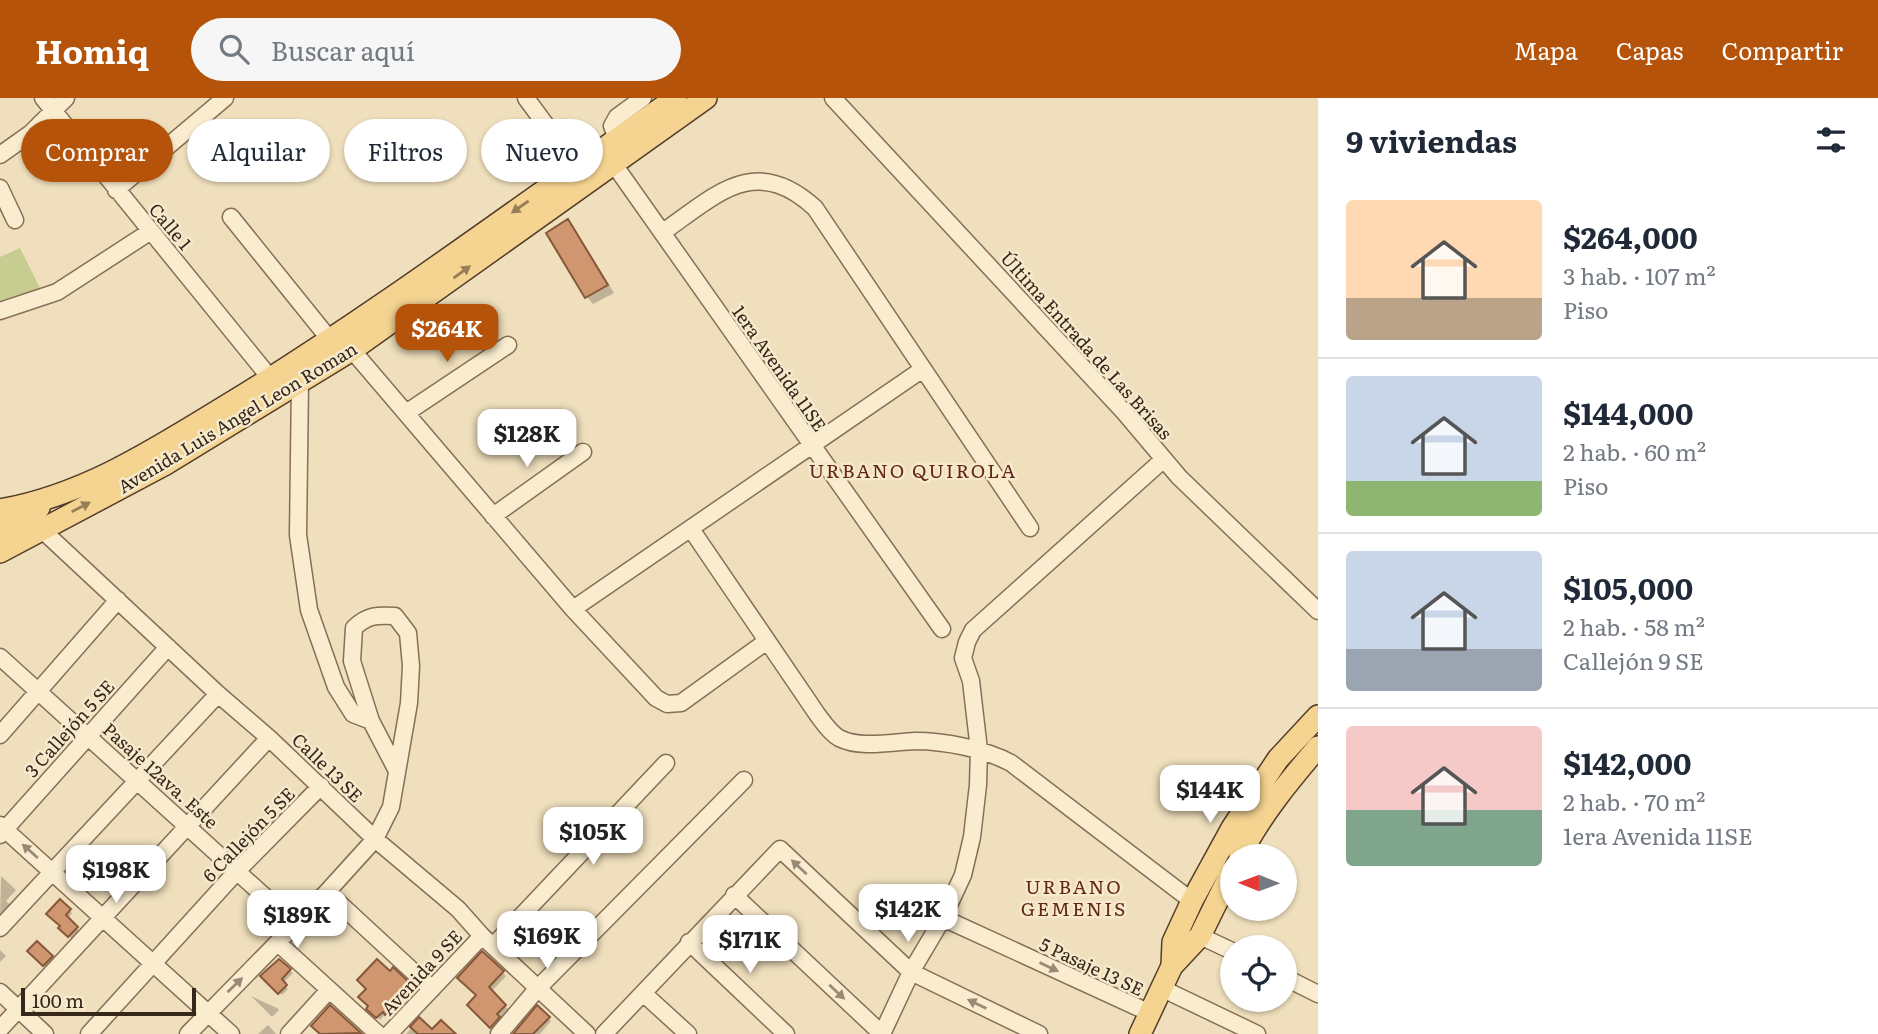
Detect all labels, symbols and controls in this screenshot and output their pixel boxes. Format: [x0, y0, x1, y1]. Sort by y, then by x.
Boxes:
search box [191, 18, 681, 81]
text: Homiq [35, 25, 149, 74]
icon: search [215, 30, 253, 68]
text: Buscar aquí [271, 30, 415, 69]
text: Mapa [1514, 32, 1578, 67]
text: Capas [1616, 32, 1683, 67]
text: Compartir [1721, 32, 1843, 67]
text: 9 viviendas [1346, 118, 1517, 162]
chip: Comprar [21, 119, 173, 182]
chip: Alquilar [187, 119, 330, 182]
chip: Filtros [344, 119, 467, 182]
chip: Nuevo [481, 119, 603, 182]
icon: filters [1812, 121, 1850, 159]
street label: Calle 1 [143, 197, 199, 255]
one-way arrow [511, 200, 529, 214]
text: $264,000 [1563, 214, 1698, 258]
icon: home [1402, 228, 1486, 312]
street label: Última Entrada de Las Brisas [995, 245, 1179, 445]
text: 3 hab. · 107 m² [1563, 258, 1716, 292]
one-way arrow [453, 265, 471, 279]
text: Piso [1563, 292, 1608, 326]
street label: 1era Avenida 11SE [726, 299, 834, 437]
pin: $264K [398, 304, 496, 364]
text: $264K [411, 310, 483, 344]
street label: Avenida Luis Angel Leon Roman [112, 335, 362, 499]
text: $144,000 [1563, 390, 1694, 434]
icon: home [1402, 404, 1486, 488]
pin: $128K [478, 410, 576, 469]
text: $128K [493, 415, 561, 449]
text: 2 hab. · 60 m² [1563, 434, 1706, 468]
district label: URBANO QUIROLA [809, 456, 1017, 484]
text: Piso [1563, 468, 1608, 502]
one-way arrow [71, 502, 91, 513]
text: $105,000 [1563, 565, 1693, 609]
icon: home [1402, 579, 1486, 663]
text: 2 hab. · 58 m² [1563, 609, 1705, 643]
text: Callejón 9 SE [1563, 643, 1704, 677]
street label: 3 Callejón 5 SE [18, 673, 120, 783]
street label: Pasaje 12ava. Este [97, 716, 225, 834]
street label: Calle 13 SE [286, 726, 370, 808]
text: $142,000 [1563, 740, 1692, 784]
icon: home [1402, 754, 1486, 838]
pin: $144K [1161, 766, 1259, 825]
text: $144K [1176, 771, 1244, 805]
street label: 6 Callejón 5 SE [196, 780, 300, 888]
text: 2 hab. · 70 m² [1563, 784, 1705, 818]
pin: $105K [544, 808, 642, 867]
text: $105K [559, 813, 627, 847]
text: 1era Avenida 11SE [1563, 818, 1753, 852]
one-way arrow [21, 844, 38, 859]
north arrow [1220, 844, 1297, 920]
map controls [1220, 844, 1297, 1012]
pin: $198K [67, 846, 165, 905]
text: $198K [82, 851, 150, 885]
one-way arrow [791, 859, 808, 875]
district label: URBANO GEMENIS [1021, 872, 1127, 922]
pin: $142K [859, 884, 957, 944]
pin: $189K [248, 890, 346, 950]
text: $142K [875, 890, 941, 924]
text: $189K [263, 896, 331, 930]
pin: $169K [498, 912, 596, 971]
pin: $171K [701, 916, 799, 975]
text: $169K [513, 917, 581, 951]
text: $171K [719, 921, 781, 955]
street label: Avenida 9 SE [374, 923, 468, 1021]
street label: 5 Pasaje 13 SE [1035, 930, 1149, 1002]
button: locate [1220, 935, 1297, 1012]
one-way arrow [1039, 961, 1059, 973]
one-way arrow [226, 977, 243, 993]
one-way arrow [828, 983, 845, 999]
scale bar [21, 985, 196, 1017]
text: 100 m [32, 986, 84, 1014]
one-way arrow [967, 999, 987, 1010]

